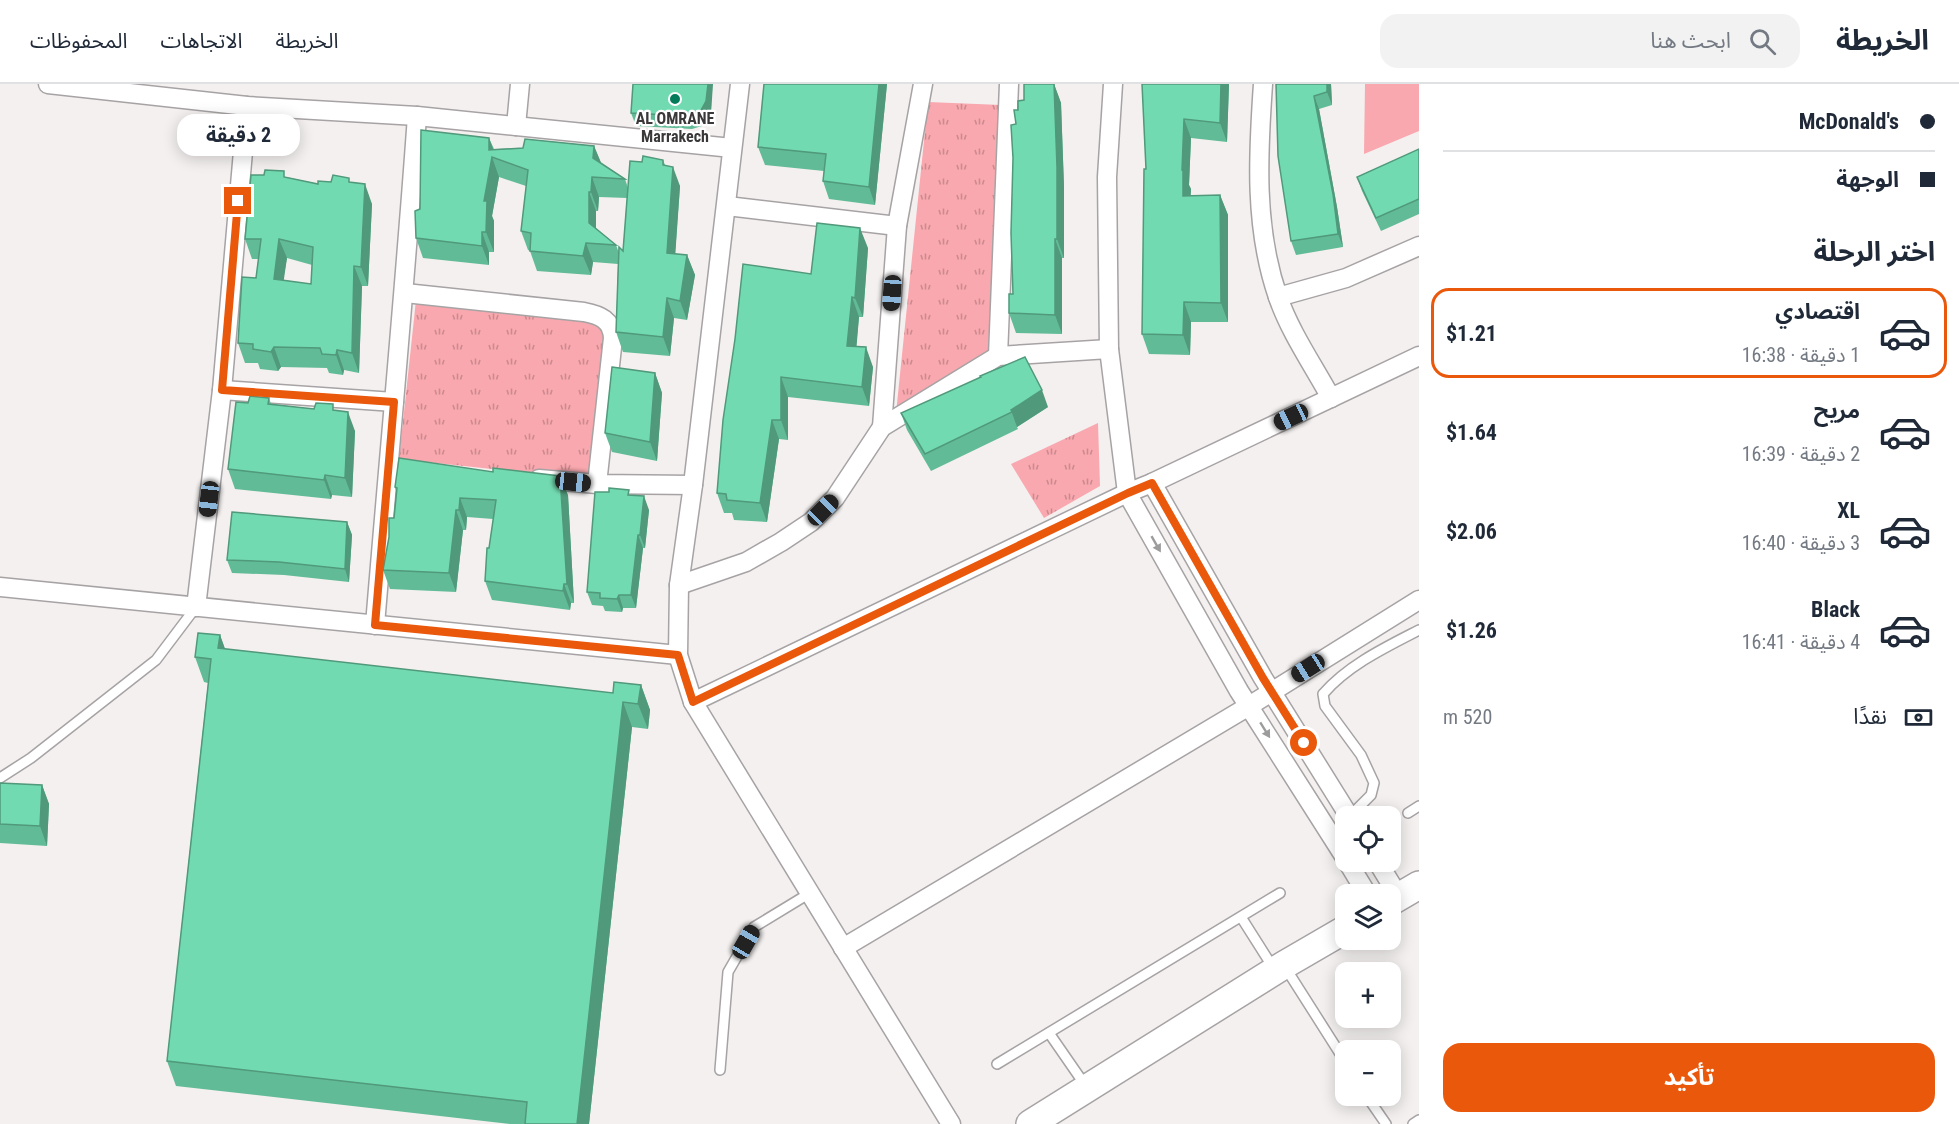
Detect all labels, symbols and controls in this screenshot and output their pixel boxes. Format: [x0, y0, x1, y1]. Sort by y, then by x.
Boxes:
search box [1380, 14, 1800, 68]
text: الخريطة [1836, 24, 1929, 57]
icon: search [1746, 25, 1779, 58]
text: ابحث هنا [1650, 28, 1731, 53]
text: المحفوظات [30, 29, 127, 53]
text: الاتجاهات [160, 29, 242, 53]
text: الخريطة [275, 29, 338, 53]
marker: AL OMRANE Marrakech [668, 92, 682, 106]
place label: AL OMRANE Marrakech [636, 109, 715, 146]
text: McDonald's [1799, 109, 1899, 134]
callout: 2 دقيقة [176, 114, 300, 156]
text: 2 دقيقة [206, 123, 271, 147]
text: الوجهة [1836, 167, 1899, 192]
route end [224, 187, 251, 214]
text: اختر الرحلة [1813, 236, 1935, 268]
car [882, 274, 902, 312]
text: اقتصادي [1775, 299, 1860, 324]
icon: car [1878, 306, 1932, 360]
text: $1.21 [1446, 321, 1497, 346]
text: 1 دقيقة · 16:38 [1742, 343, 1860, 367]
text: مريح [1814, 398, 1860, 423]
car [1271, 401, 1311, 433]
icon: car [1878, 405, 1932, 459]
text: $1.64 [1446, 420, 1497, 445]
text: 2 دقيقة · 16:39 [1742, 442, 1860, 466]
car [554, 471, 592, 493]
car [198, 480, 220, 518]
car [804, 491, 842, 529]
text: XL [1837, 498, 1860, 523]
icon: car [1878, 504, 1932, 558]
text: $2.06 [1446, 519, 1497, 544]
text: 3 دقيقة · 16:40 [1742, 531, 1860, 555]
one-way arrow [1151, 536, 1161, 553]
text: Black [1811, 597, 1860, 622]
icon: car [1878, 603, 1932, 657]
text: $1.26 [1446, 618, 1497, 643]
text: 4 دقيقة · 16:41 [1742, 630, 1860, 654]
car [1288, 651, 1328, 685]
icon: cash [1902, 701, 1935, 734]
text: نقدًا [1853, 704, 1887, 729]
text: 520 m [1443, 705, 1492, 729]
one-way arrow [1259, 722, 1270, 739]
route start [1290, 729, 1317, 756]
map controls [1335, 806, 1401, 1106]
button: locate [1335, 806, 1401, 872]
button: layers [1335, 884, 1401, 950]
car [729, 922, 763, 962]
button: + [1335, 962, 1401, 1028]
button: − [1335, 1040, 1401, 1106]
button: تأكيد [1443, 1043, 1935, 1112]

